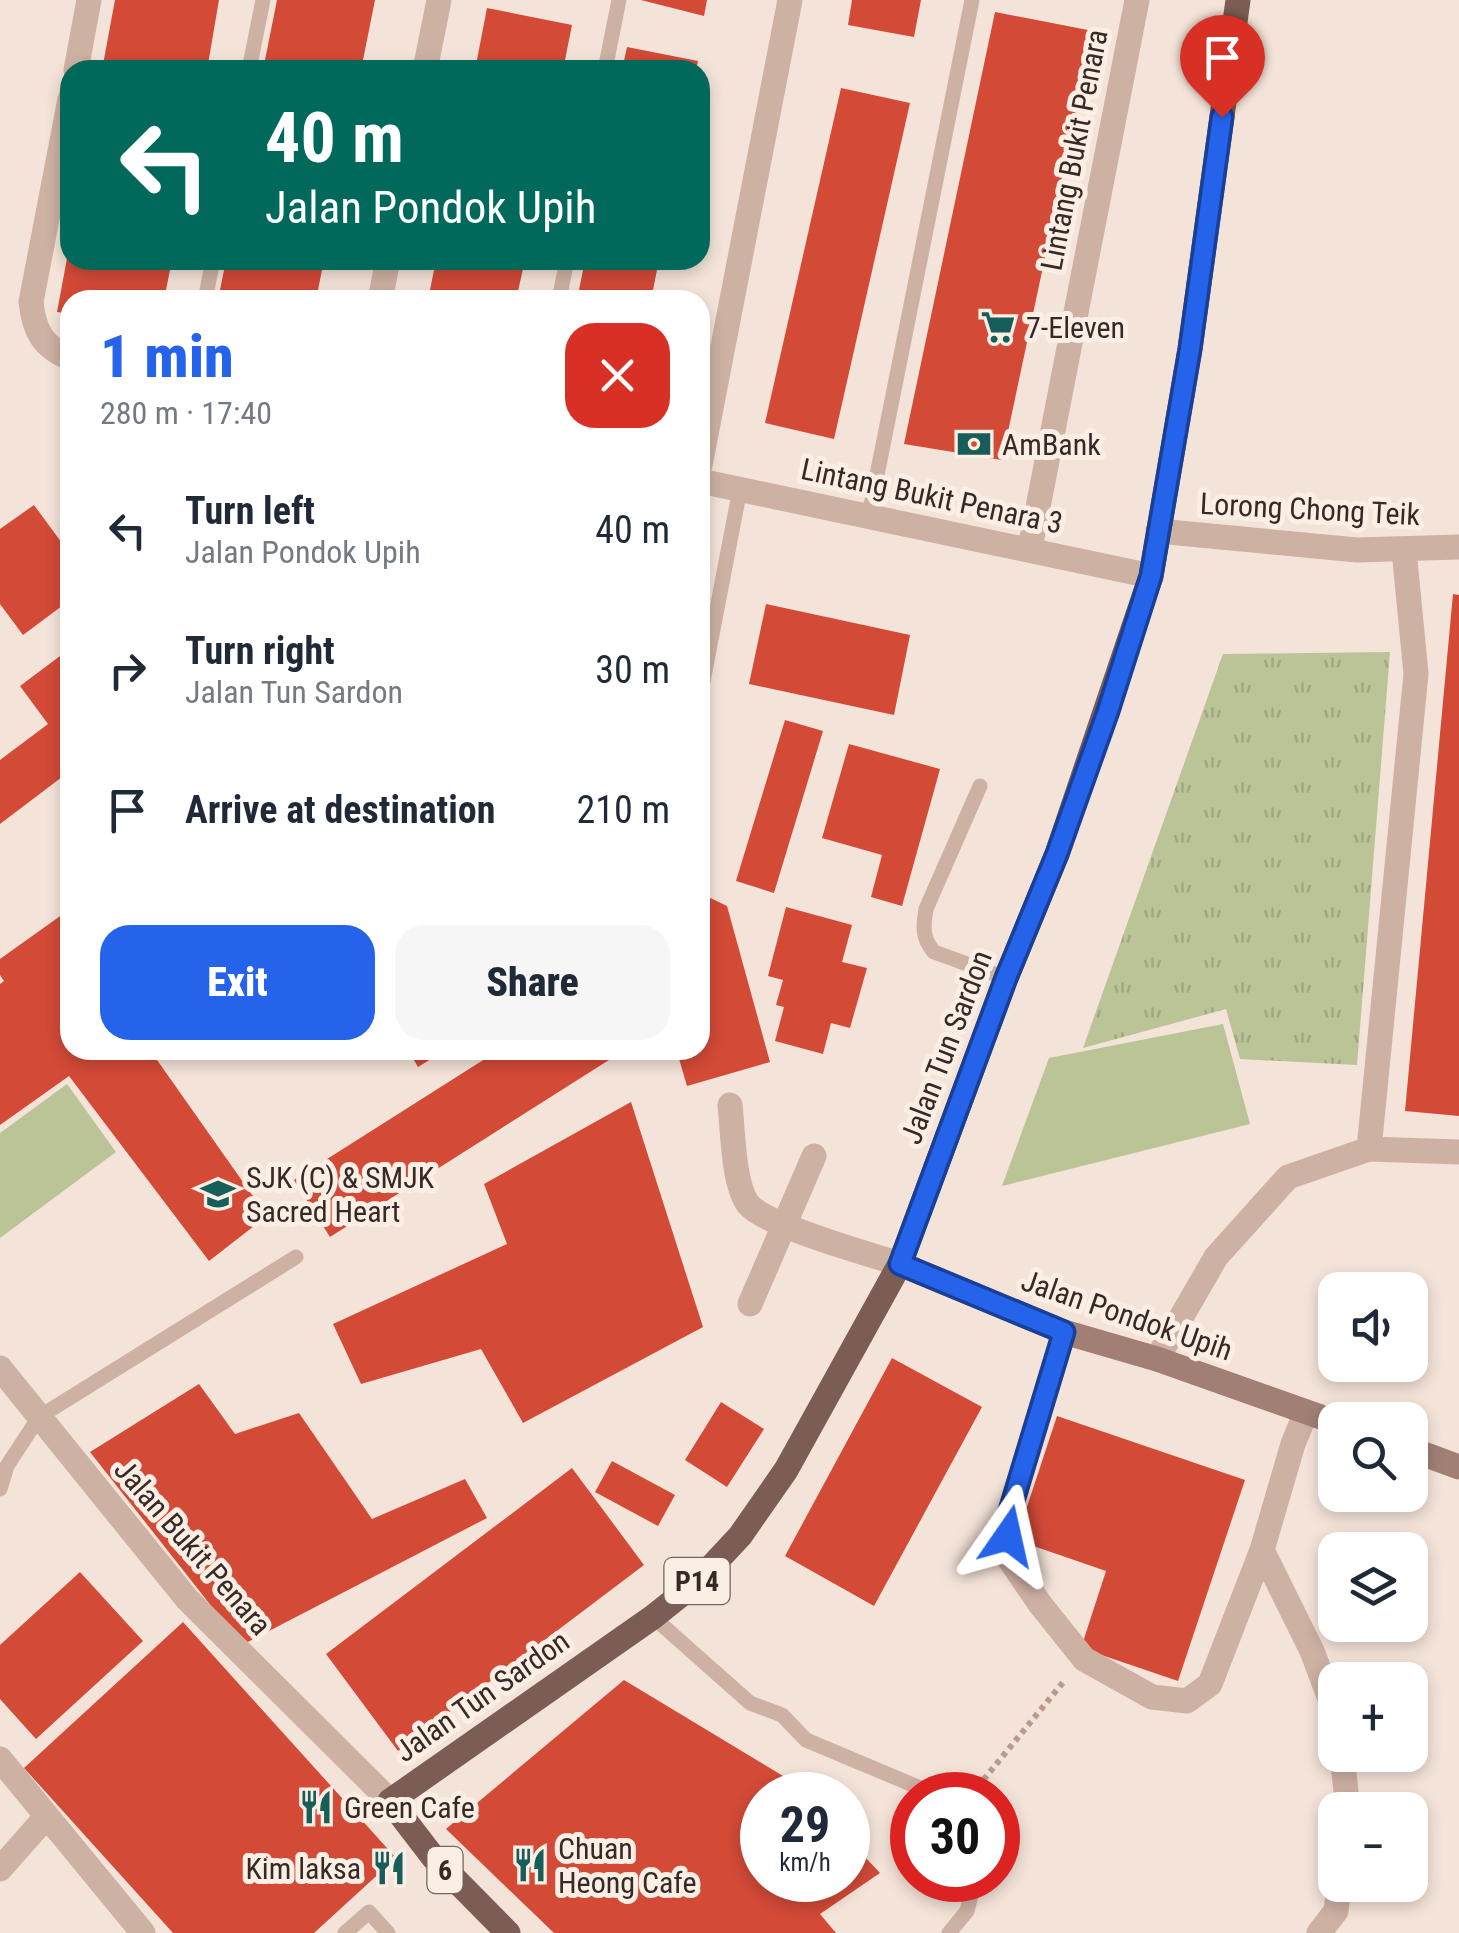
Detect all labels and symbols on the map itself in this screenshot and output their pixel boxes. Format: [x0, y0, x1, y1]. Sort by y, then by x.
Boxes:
pin [1180, 15, 1265, 118]
street label: Lintang Bukit Penara [1033, 27, 1115, 273]
supermarket icon: 7-Eleven [979, 308, 1017, 346]
place label: 7-Eleven [1026, 310, 1125, 345]
bank icon: AmBank [955, 425, 993, 463]
place label: AmBank [1002, 427, 1101, 462]
street label: Lintang Bukit Penara 3 [798, 451, 1066, 541]
street label: Lorong Chong Teik [1199, 486, 1421, 532]
street label: Jalan Tun Sardon [893, 945, 999, 1149]
place label: SJK (C) & SMJK Sacred Heart [246, 1160, 435, 1229]
school or university icon: SJK (C) & SMJK Sacred Heart [199, 1175, 237, 1213]
street label: Jalan Pondok Upih [1017, 1262, 1237, 1368]
street label: Jalan Bukit Penara [107, 1452, 279, 1642]
position arrow [956, 1484, 1060, 1588]
road number: P14 [664, 1558, 730, 1604]
street label: Jalan Tun Sardon [388, 1623, 576, 1769]
speed limit sign: 30 [890, 1772, 1020, 1902]
restaurant icon: Green Cafe [297, 1788, 335, 1826]
place label: Green Cafe [344, 1790, 475, 1825]
place label: Chuan Heong Cafe [558, 1831, 697, 1900]
restaurant icon: Chuan Heong Cafe [511, 1846, 549, 1884]
road number: 6 [428, 1847, 462, 1893]
restaurant icon: Kim laksa [370, 1849, 408, 1887]
place label: Kim laksa [245, 1851, 361, 1886]

